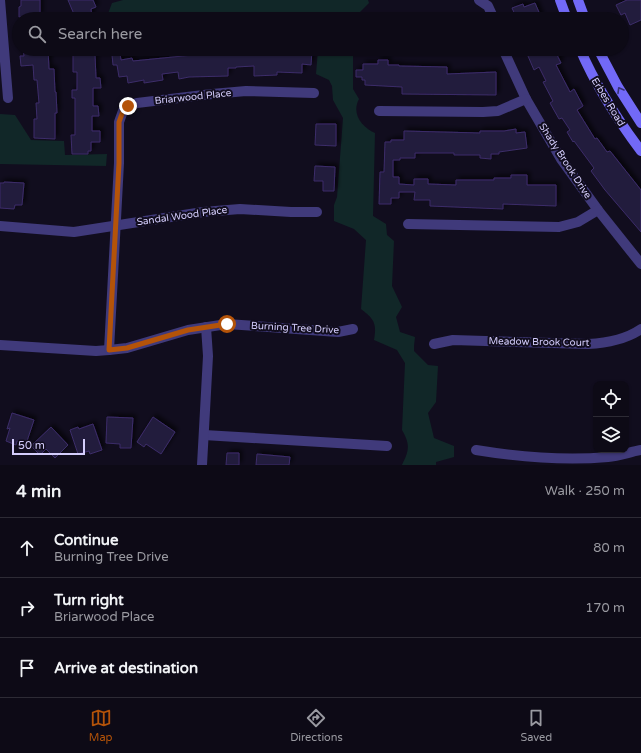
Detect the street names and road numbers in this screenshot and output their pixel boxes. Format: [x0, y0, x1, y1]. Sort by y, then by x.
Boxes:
street label: Erbes Road [589, 75, 627, 129]
street label: Briarwood Place [154, 87, 232, 107]
street label: Shady Brook Drive [536, 121, 594, 201]
street label: Sandal Wood Place [136, 204, 228, 228]
street label: Burning Tree Drive [251, 320, 340, 336]
street label: Meadow Brook Court [488, 335, 590, 349]

